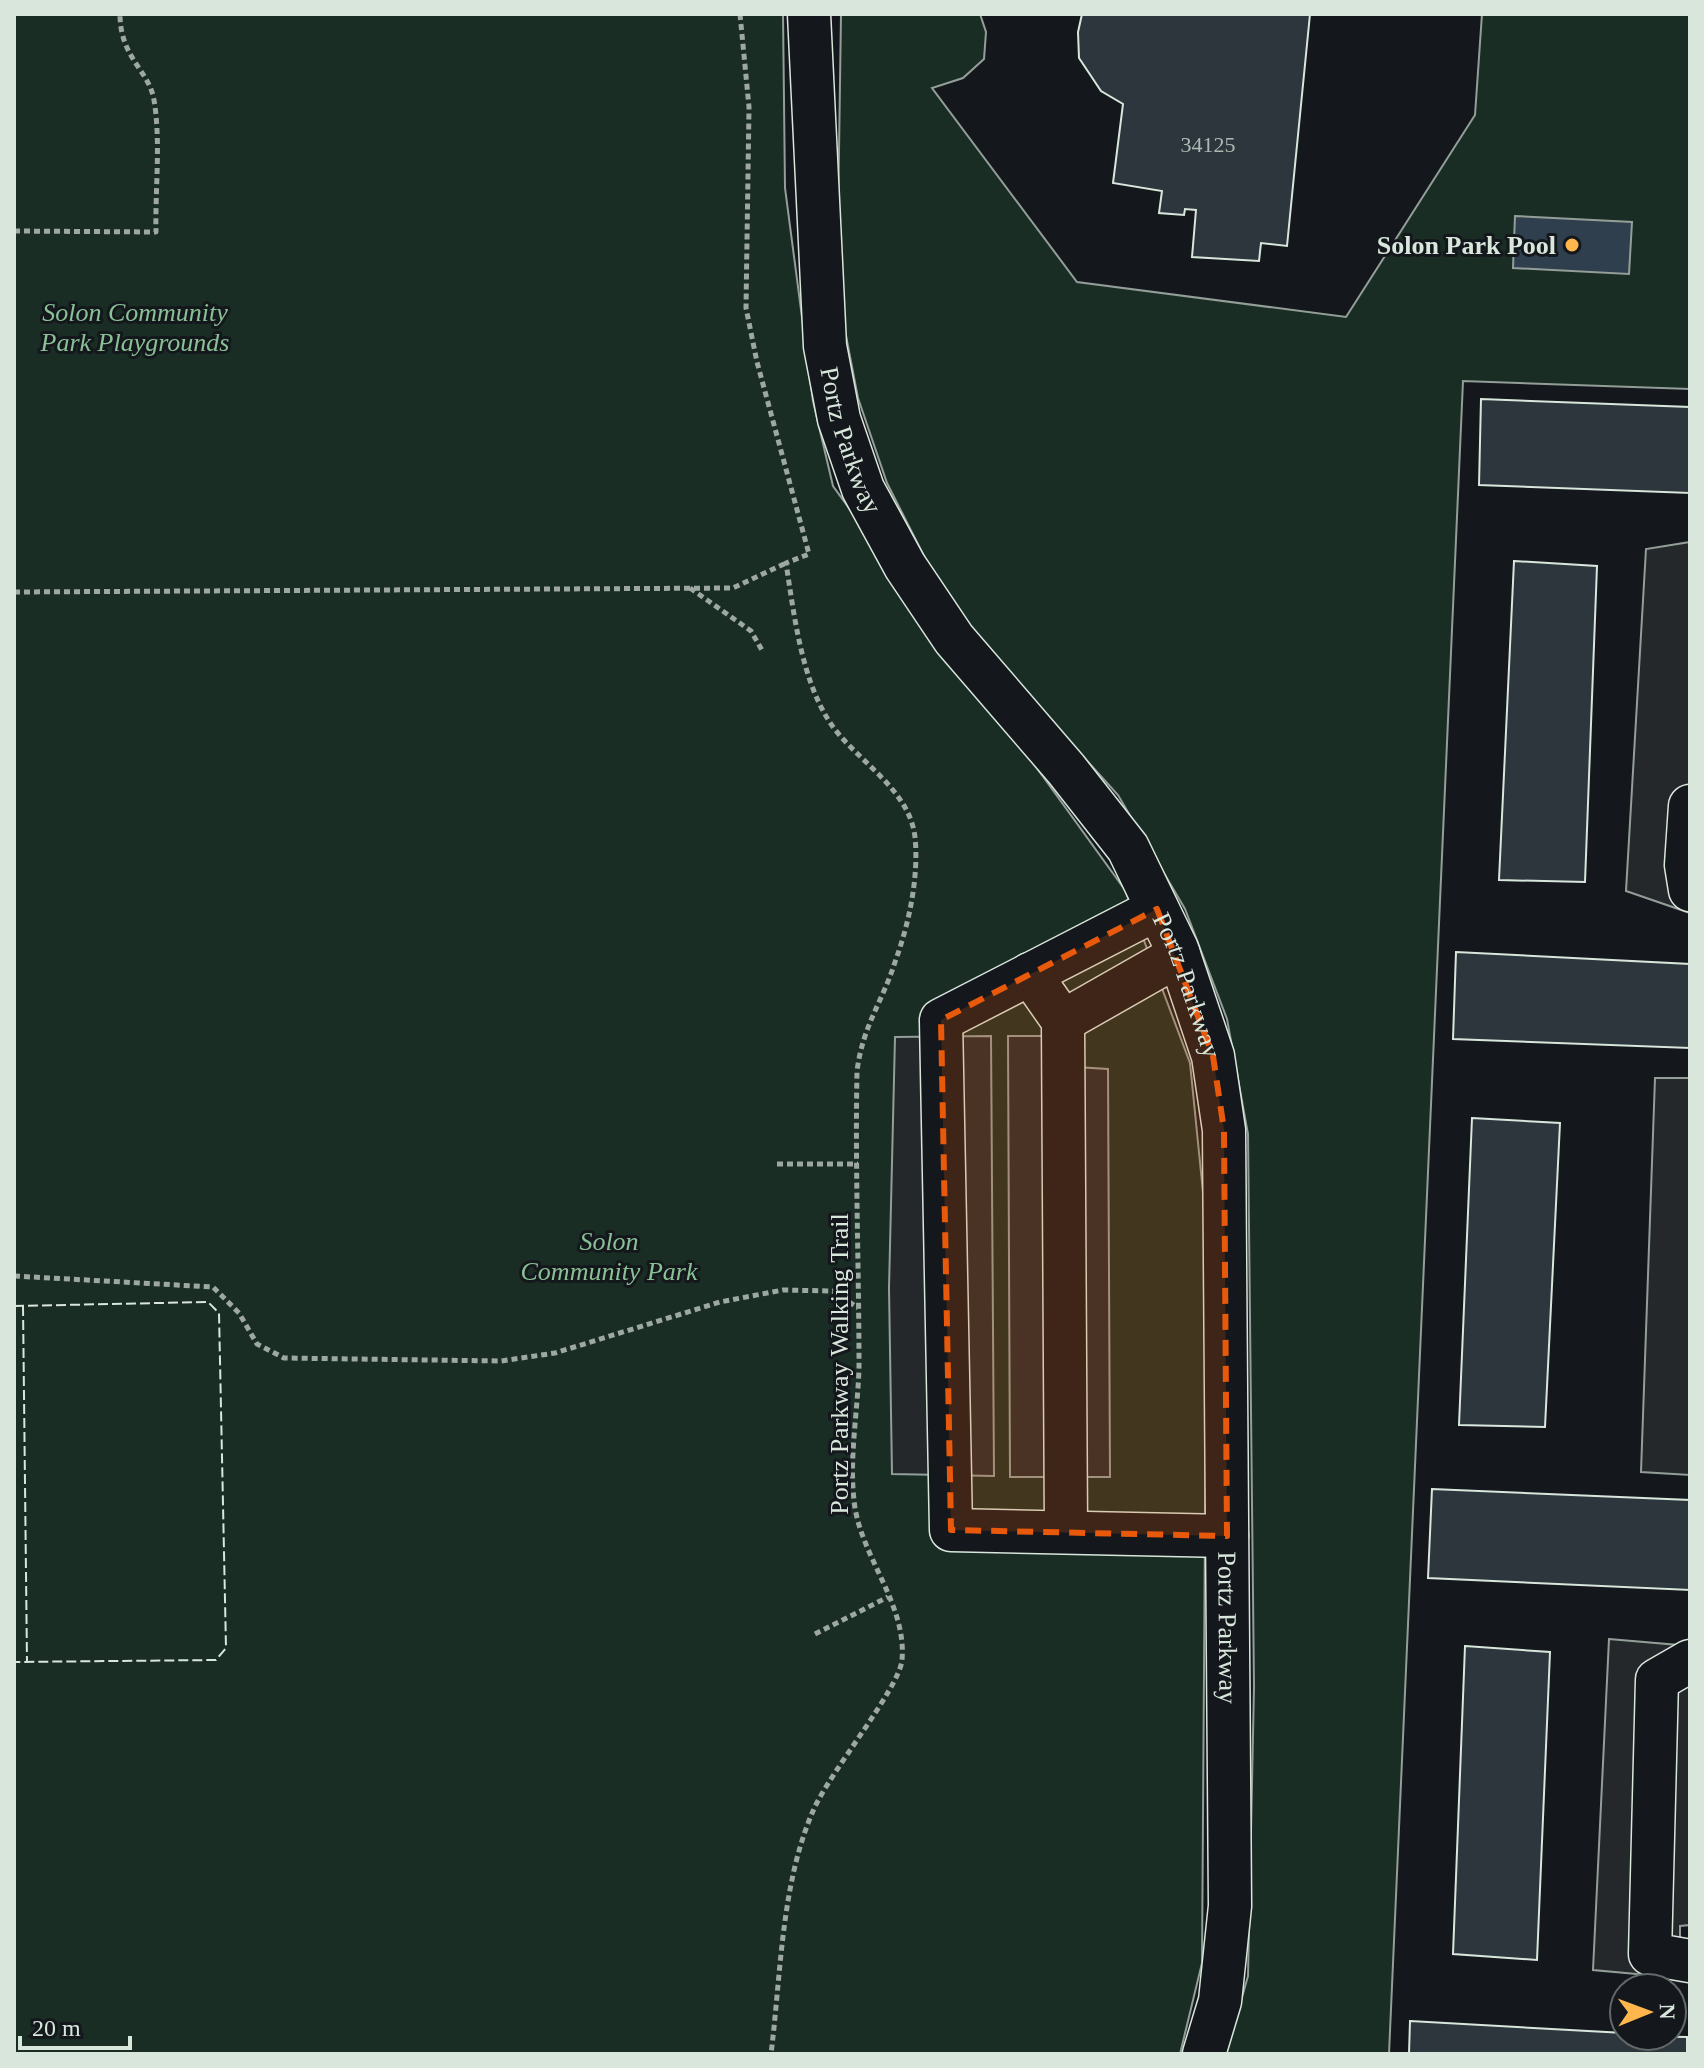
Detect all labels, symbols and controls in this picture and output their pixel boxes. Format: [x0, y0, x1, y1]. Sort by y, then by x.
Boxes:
house number: 34125 [1181, 132, 1236, 157]
place label: Solon Park Pool [1377, 231, 1556, 260]
marker: Solon Park Pool [1563, 236, 1581, 254]
park label: Solon Community Park Playgrounds [40, 298, 229, 357]
street label: Portz Parkway [814, 364, 888, 519]
street label: Portz Parkway [1147, 908, 1226, 1061]
street label: Portz Parkway Walking Trail [825, 1213, 854, 1515]
park label: Solon Community Park [521, 1227, 698, 1286]
street label: Portz Parkway [1212, 1551, 1242, 1704]
north arrow [1608, 1972, 1688, 2052]
scale bar [20, 2000, 130, 2050]
text: N [1655, 2003, 1680, 2020]
text: 20 m [32, 2015, 81, 2041]

